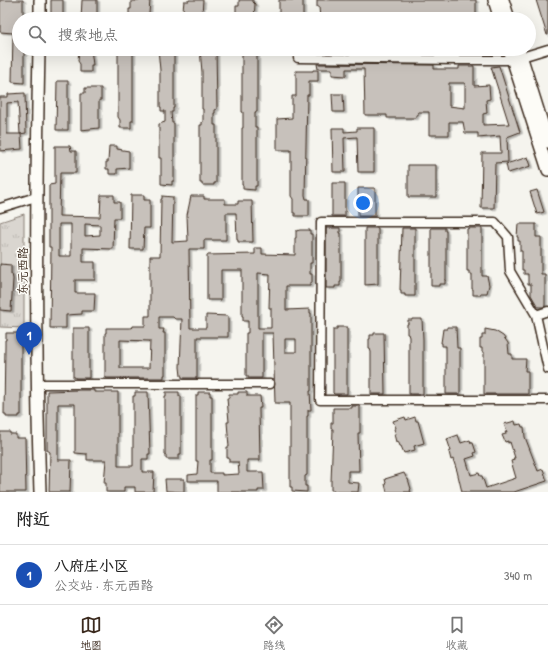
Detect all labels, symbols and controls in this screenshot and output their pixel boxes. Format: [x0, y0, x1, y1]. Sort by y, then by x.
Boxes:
search box [12, 12, 536, 56]
icon: search [26, 23, 48, 45]
text: 搜索地点 [58, 24, 118, 45]
your location [353, 193, 373, 213]
street label: 东元西路 [14, 247, 31, 295]
pin: 1 [16, 322, 42, 355]
text: 附近 [16, 507, 50, 530]
text: 八府庄小区 [54, 555, 129, 576]
text: 1 [27, 566, 31, 584]
text: 340 m [504, 566, 532, 584]
text: 公交站 · 东元西路 [54, 576, 154, 594]
tab: 地图 [80, 614, 102, 652]
tab: 路线 [263, 614, 285, 652]
tab: 收藏 [446, 614, 468, 652]

